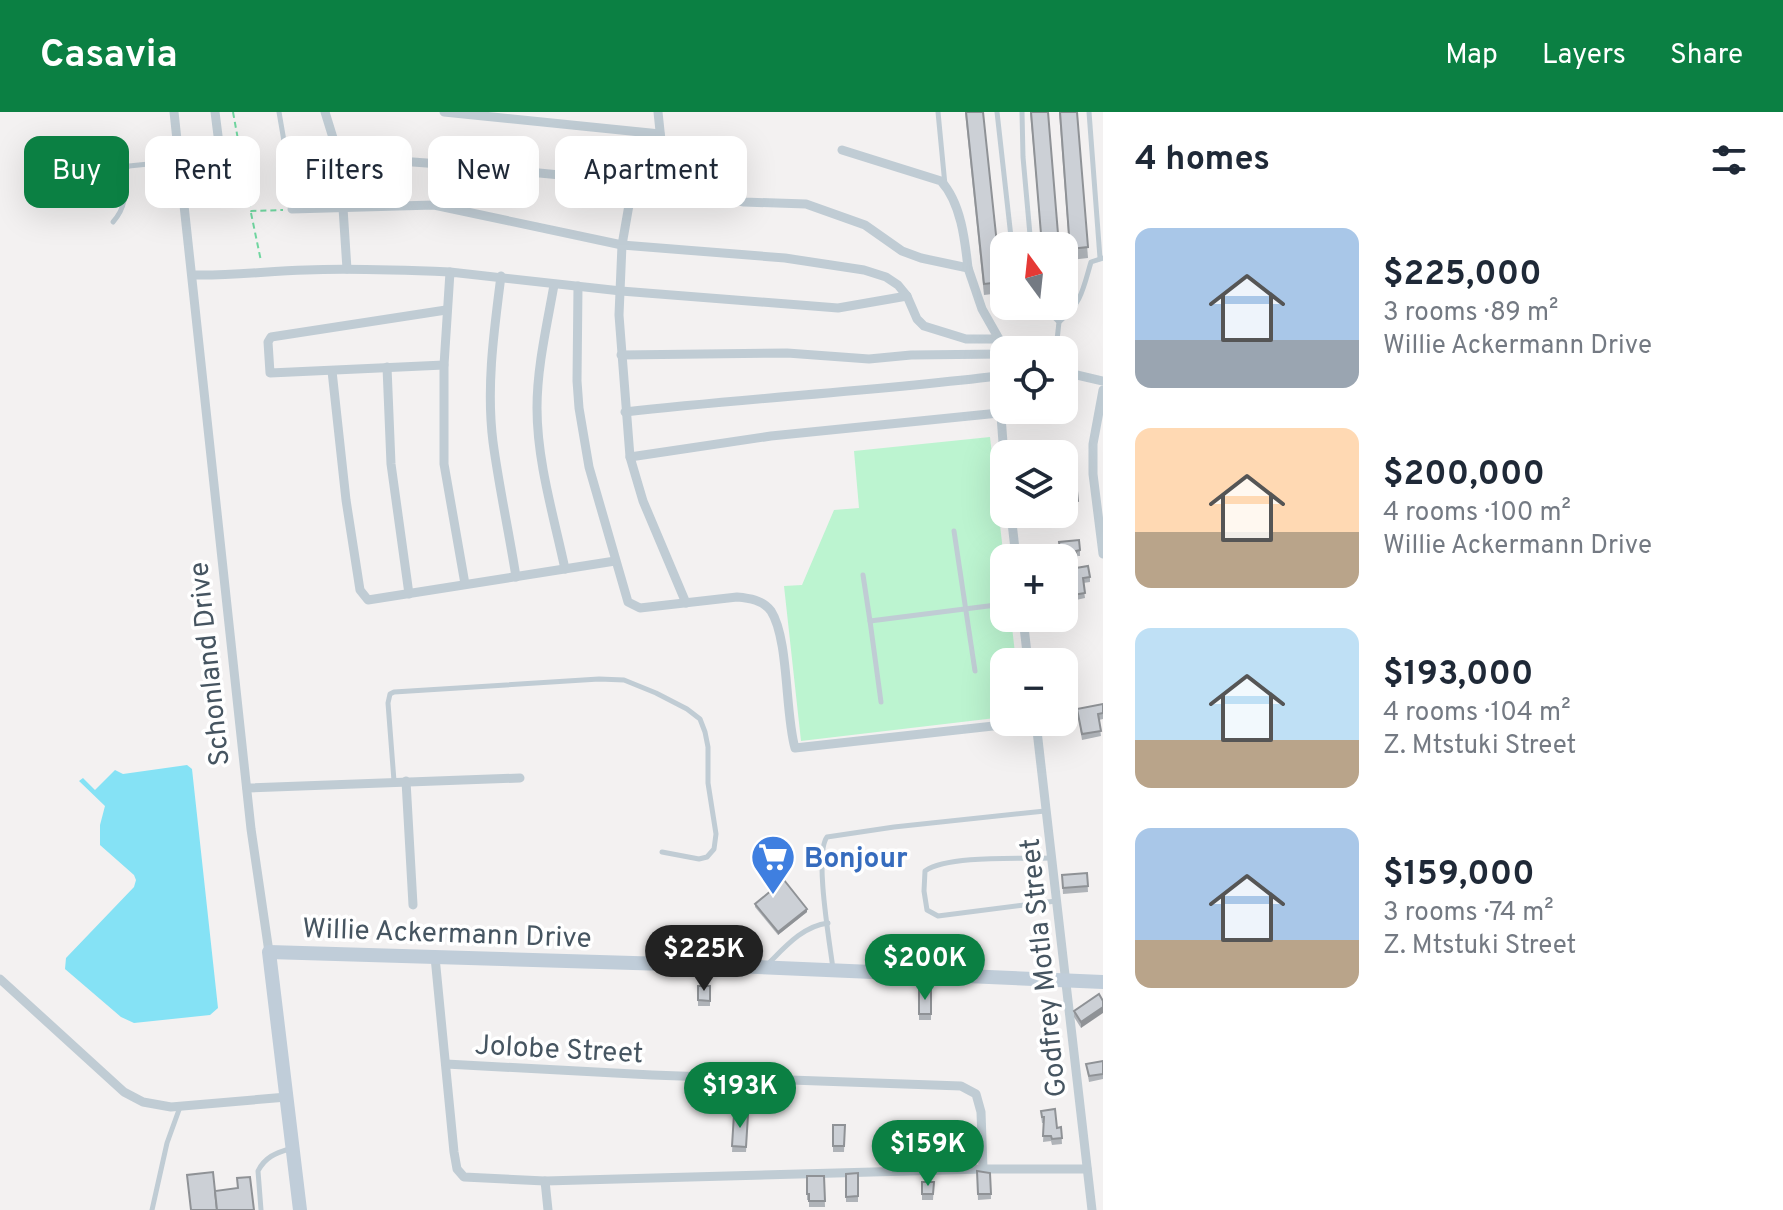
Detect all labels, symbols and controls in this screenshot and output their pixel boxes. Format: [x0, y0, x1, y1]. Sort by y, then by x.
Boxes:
text: Casavia [40, 32, 178, 81]
text: Map [1445, 38, 1498, 74]
text: Layers [1542, 38, 1626, 74]
text: Share [1670, 38, 1743, 74]
chip: Buy [24, 136, 129, 208]
chip: Rent [145, 136, 260, 208]
chip: Filters [276, 136, 412, 208]
chip: New [428, 136, 539, 208]
chip: Apartment [555, 136, 747, 208]
icon: filters [1707, 138, 1751, 182]
text: 4 homes [1135, 139, 1270, 182]
north arrow [990, 232, 1078, 320]
map controls [990, 232, 1078, 736]
text: $225,000 [1383, 254, 1542, 297]
icon: home [1199, 260, 1295, 356]
text: 3 rooms · 89 m² [1383, 297, 1558, 330]
text: Willie Ackermann Drive [1383, 330, 1652, 363]
button: locate [990, 336, 1078, 424]
button: layers [990, 440, 1078, 528]
text: $200,000 [1383, 454, 1545, 497]
icon: home [1199, 460, 1295, 556]
text: 4 rooms · 100 m² [1383, 497, 1571, 530]
text: Willie Ackermann Drive [1383, 530, 1652, 563]
button: + [990, 544, 1078, 632]
street label: Schonland Drive [182, 560, 240, 767]
button: − [990, 648, 1078, 736]
text: $193,000 [1383, 654, 1533, 697]
icon: home [1199, 660, 1295, 756]
text: 4 rooms · 104 m² [1383, 697, 1571, 730]
text: Z. Mtstuki Street [1383, 730, 1576, 763]
supermarket icon: Bonjour [749, 833, 797, 896]
street label: Godfrey Motla Street [1013, 836, 1076, 1099]
place label: Bonjour [804, 842, 908, 878]
text: $159,000 [1383, 854, 1535, 897]
icon: home [1199, 860, 1295, 956]
text: 3 rooms · 74 m² [1383, 897, 1554, 930]
street label: Willie Ackermann Drive [302, 912, 592, 958]
pin: $225K [648, 925, 760, 993]
text: Z. Mtstuki Street [1383, 930, 1576, 963]
text: $225K [663, 934, 745, 967]
pin: $200K [869, 934, 981, 1002]
text: $200K [883, 943, 967, 976]
street label: Jolobe Street [474, 1029, 644, 1073]
pin: $193K [684, 1062, 796, 1130]
text: $193K [702, 1071, 778, 1104]
pin: $159K [872, 1120, 984, 1188]
text: $159K [890, 1129, 966, 1162]

